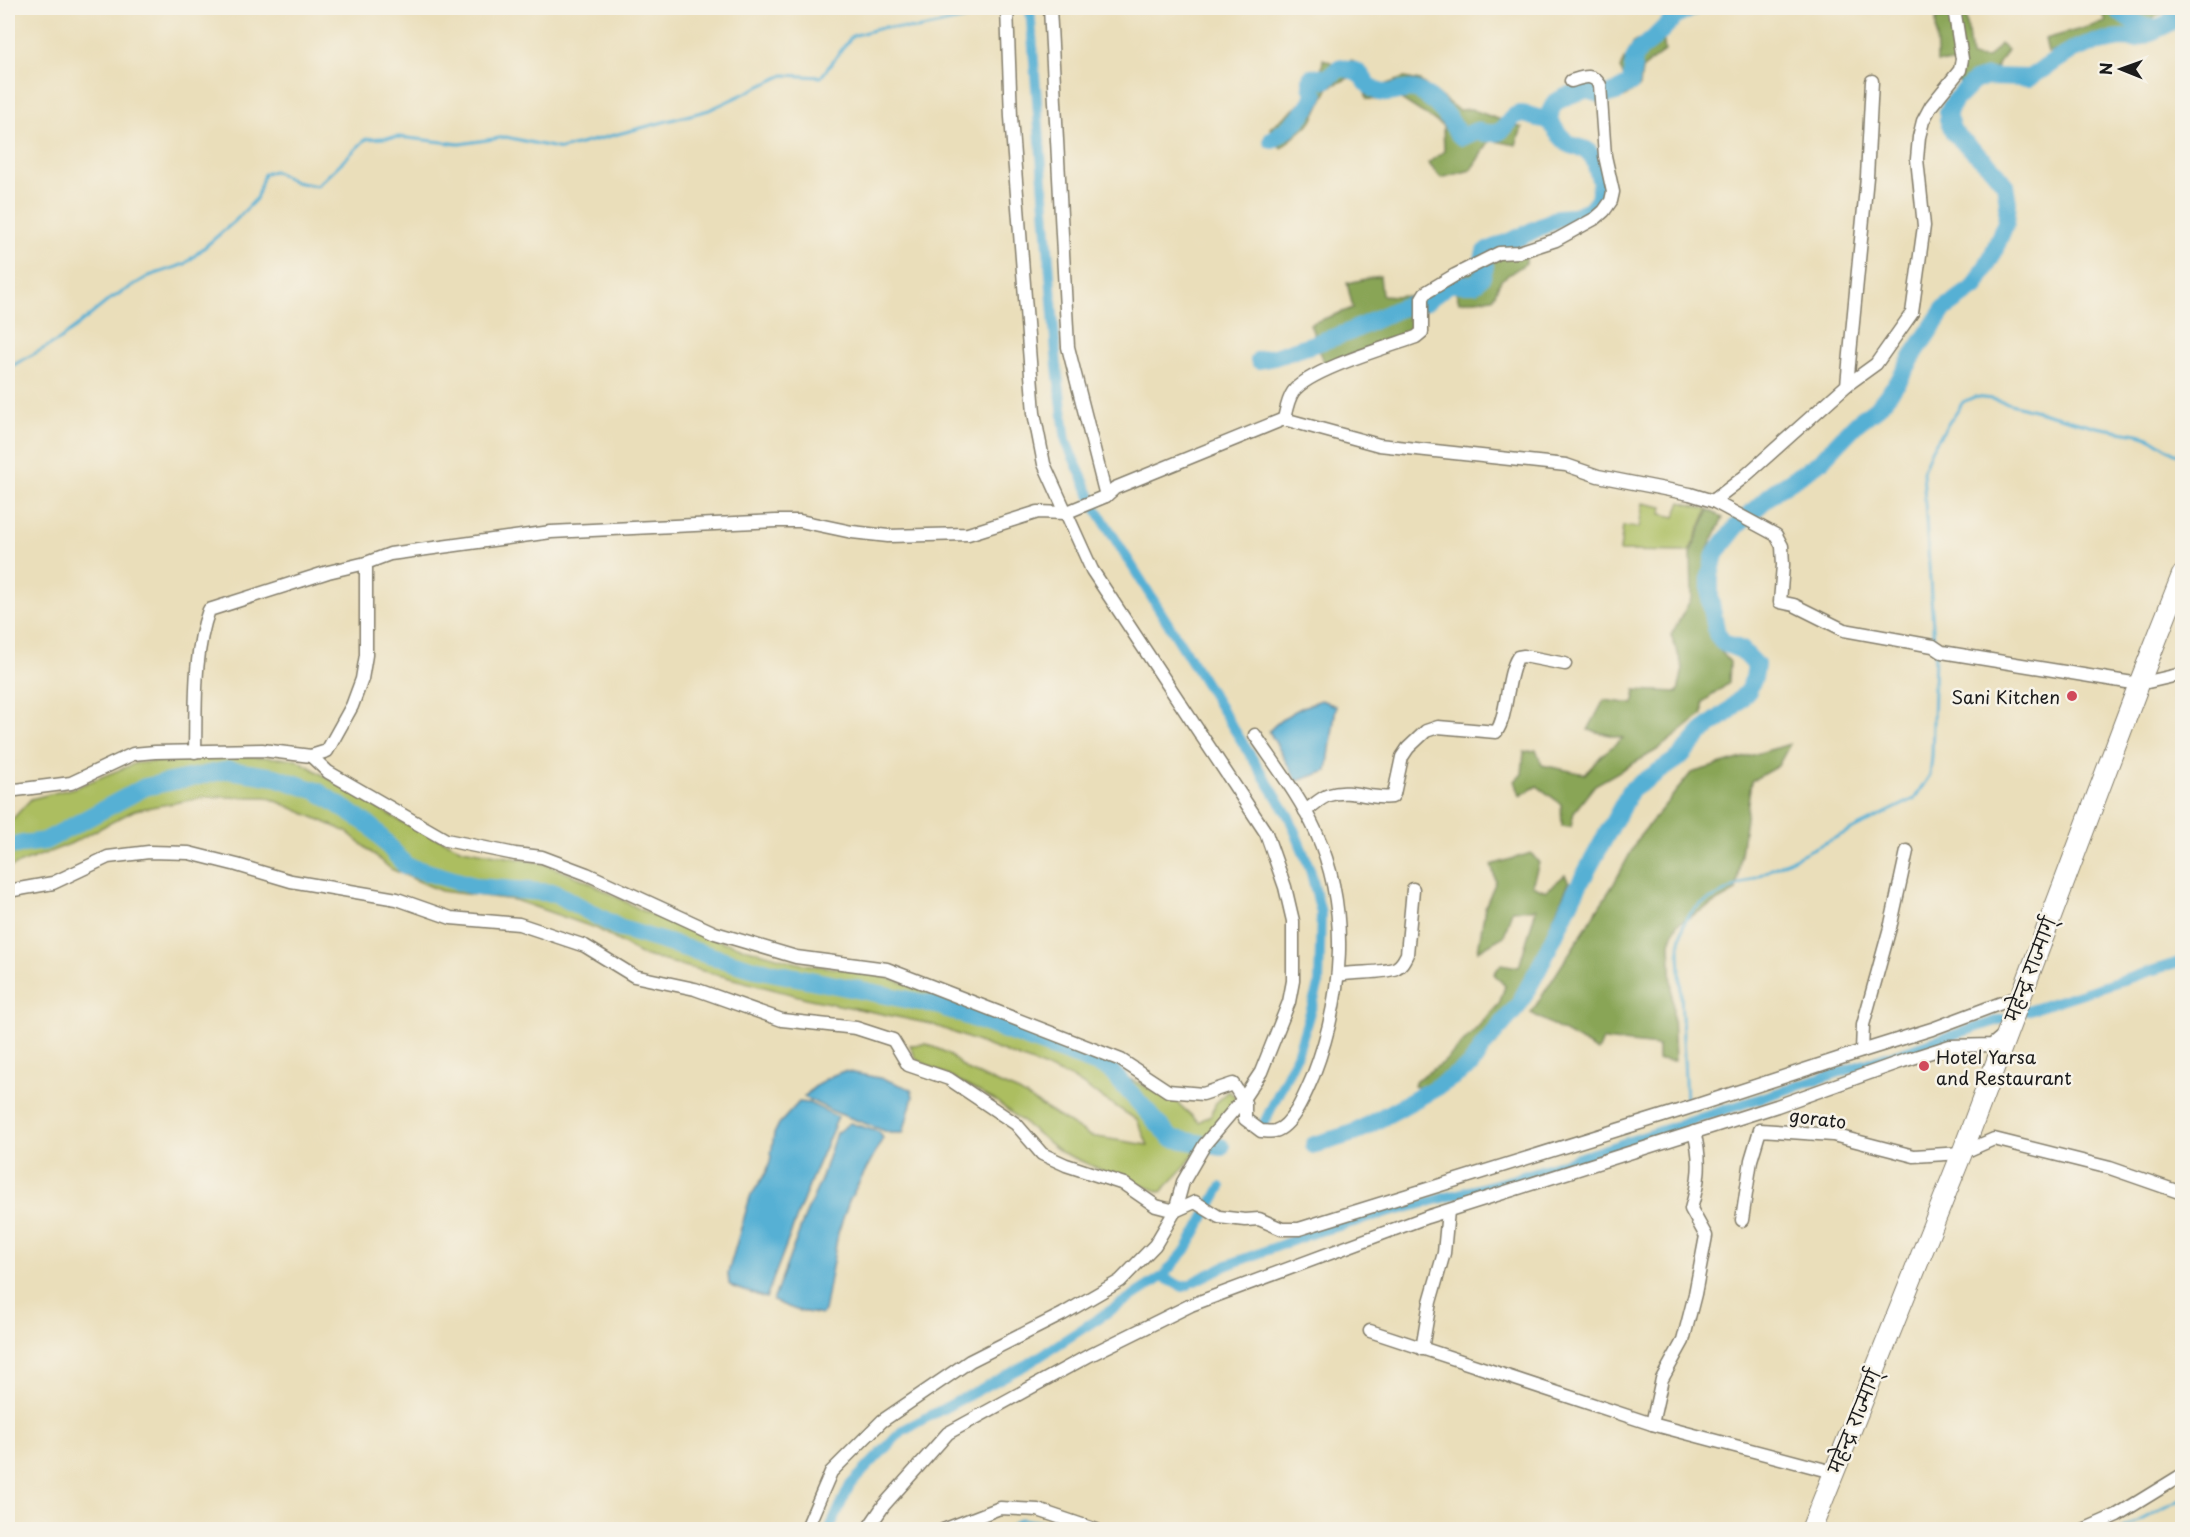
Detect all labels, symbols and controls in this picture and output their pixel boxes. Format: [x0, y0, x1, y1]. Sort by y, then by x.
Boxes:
north arrow [2091, 39, 2151, 99]
text: N [2093, 62, 2117, 75]
place label: Sani Kitchen [1951, 683, 2060, 710]
marker: Sani Kitchen [2065, 689, 2079, 703]
street label: महेन्द्र राज्मार्ग् [1996, 911, 2064, 1026]
place label: Hotel Yarsa and Restaurant [1936, 1043, 2072, 1091]
marker: Hotel Yarsa and Restaurant [1917, 1059, 1931, 1073]
street label: gorato [1788, 1101, 1848, 1135]
street label: महेन्द्र राज्मार्ग् [1820, 1363, 1889, 1478]

